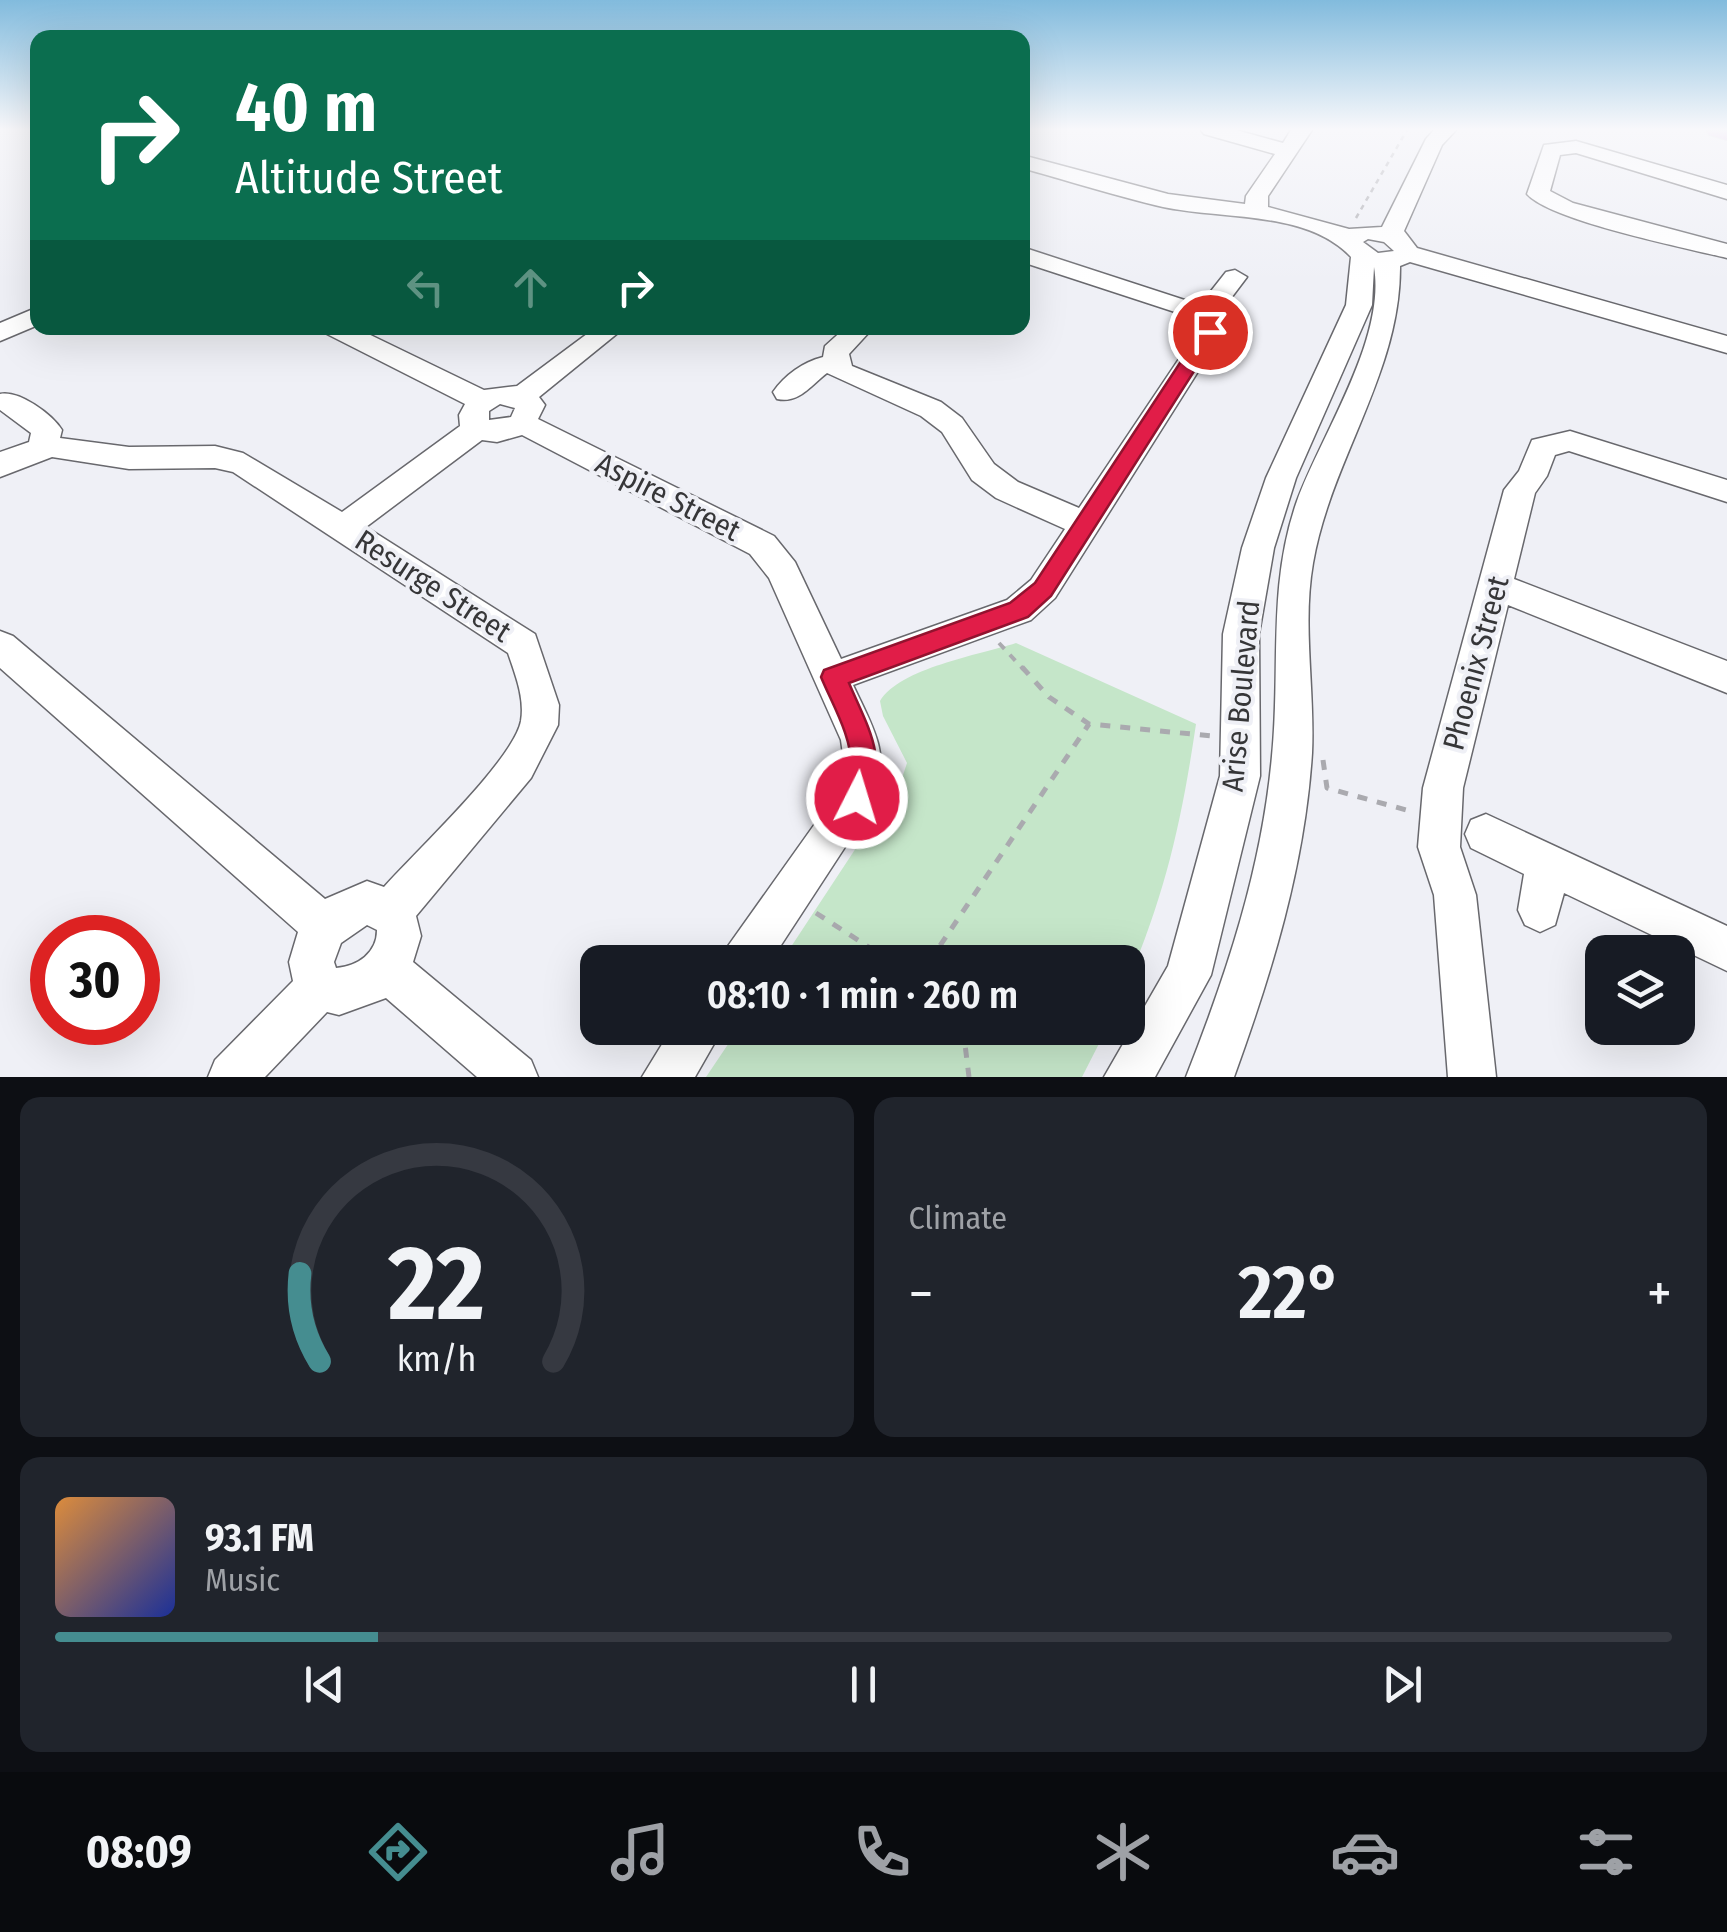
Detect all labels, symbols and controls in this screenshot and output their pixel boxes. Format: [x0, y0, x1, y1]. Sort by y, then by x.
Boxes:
text: 40 m [235, 66, 377, 150]
icon: right [70, 70, 200, 200]
text: Altitude Street [235, 151, 502, 205]
icon: left [398, 260, 453, 315]
icon: ahead [503, 260, 558, 315]
icon: right [608, 260, 663, 315]
pin [1168, 290, 1253, 375]
icon: arrive [1183, 305, 1238, 360]
street label: Aspire Street [590, 445, 746, 549]
street label: Resurge Street [348, 522, 518, 650]
street label: Phoenix Street [1435, 572, 1517, 754]
street label: Arise Boulevard [1215, 599, 1267, 793]
position arrow [805, 746, 909, 850]
speed limit sign: 30 [30, 915, 160, 1045]
map controls [1585, 935, 1695, 1045]
button: layers [1585, 935, 1695, 1045]
text: 08:10 · 1 min · 260 m [707, 972, 1018, 1018]
text: Climate [909, 1199, 1007, 1237]
text: 22 [388, 1222, 485, 1347]
text: 22° [1238, 1248, 1342, 1338]
text: − [909, 1261, 933, 1327]
text: + [1647, 1261, 1672, 1327]
text: km/h [397, 1338, 477, 1380]
text: 93.1 FM [205, 1515, 314, 1561]
text: Music [205, 1561, 280, 1599]
icon: previous [297, 1657, 352, 1712]
icon: pause [836, 1657, 891, 1712]
icon: next [1375, 1657, 1430, 1712]
icon: directions [363, 1817, 433, 1887]
icon: music [605, 1817, 675, 1887]
icon: phone [847, 1817, 917, 1887]
icon: climate [1088, 1817, 1158, 1887]
icon: car [1330, 1817, 1400, 1887]
icon: filters [1571, 1817, 1641, 1887]
text: 08:09 [86, 1825, 192, 1879]

